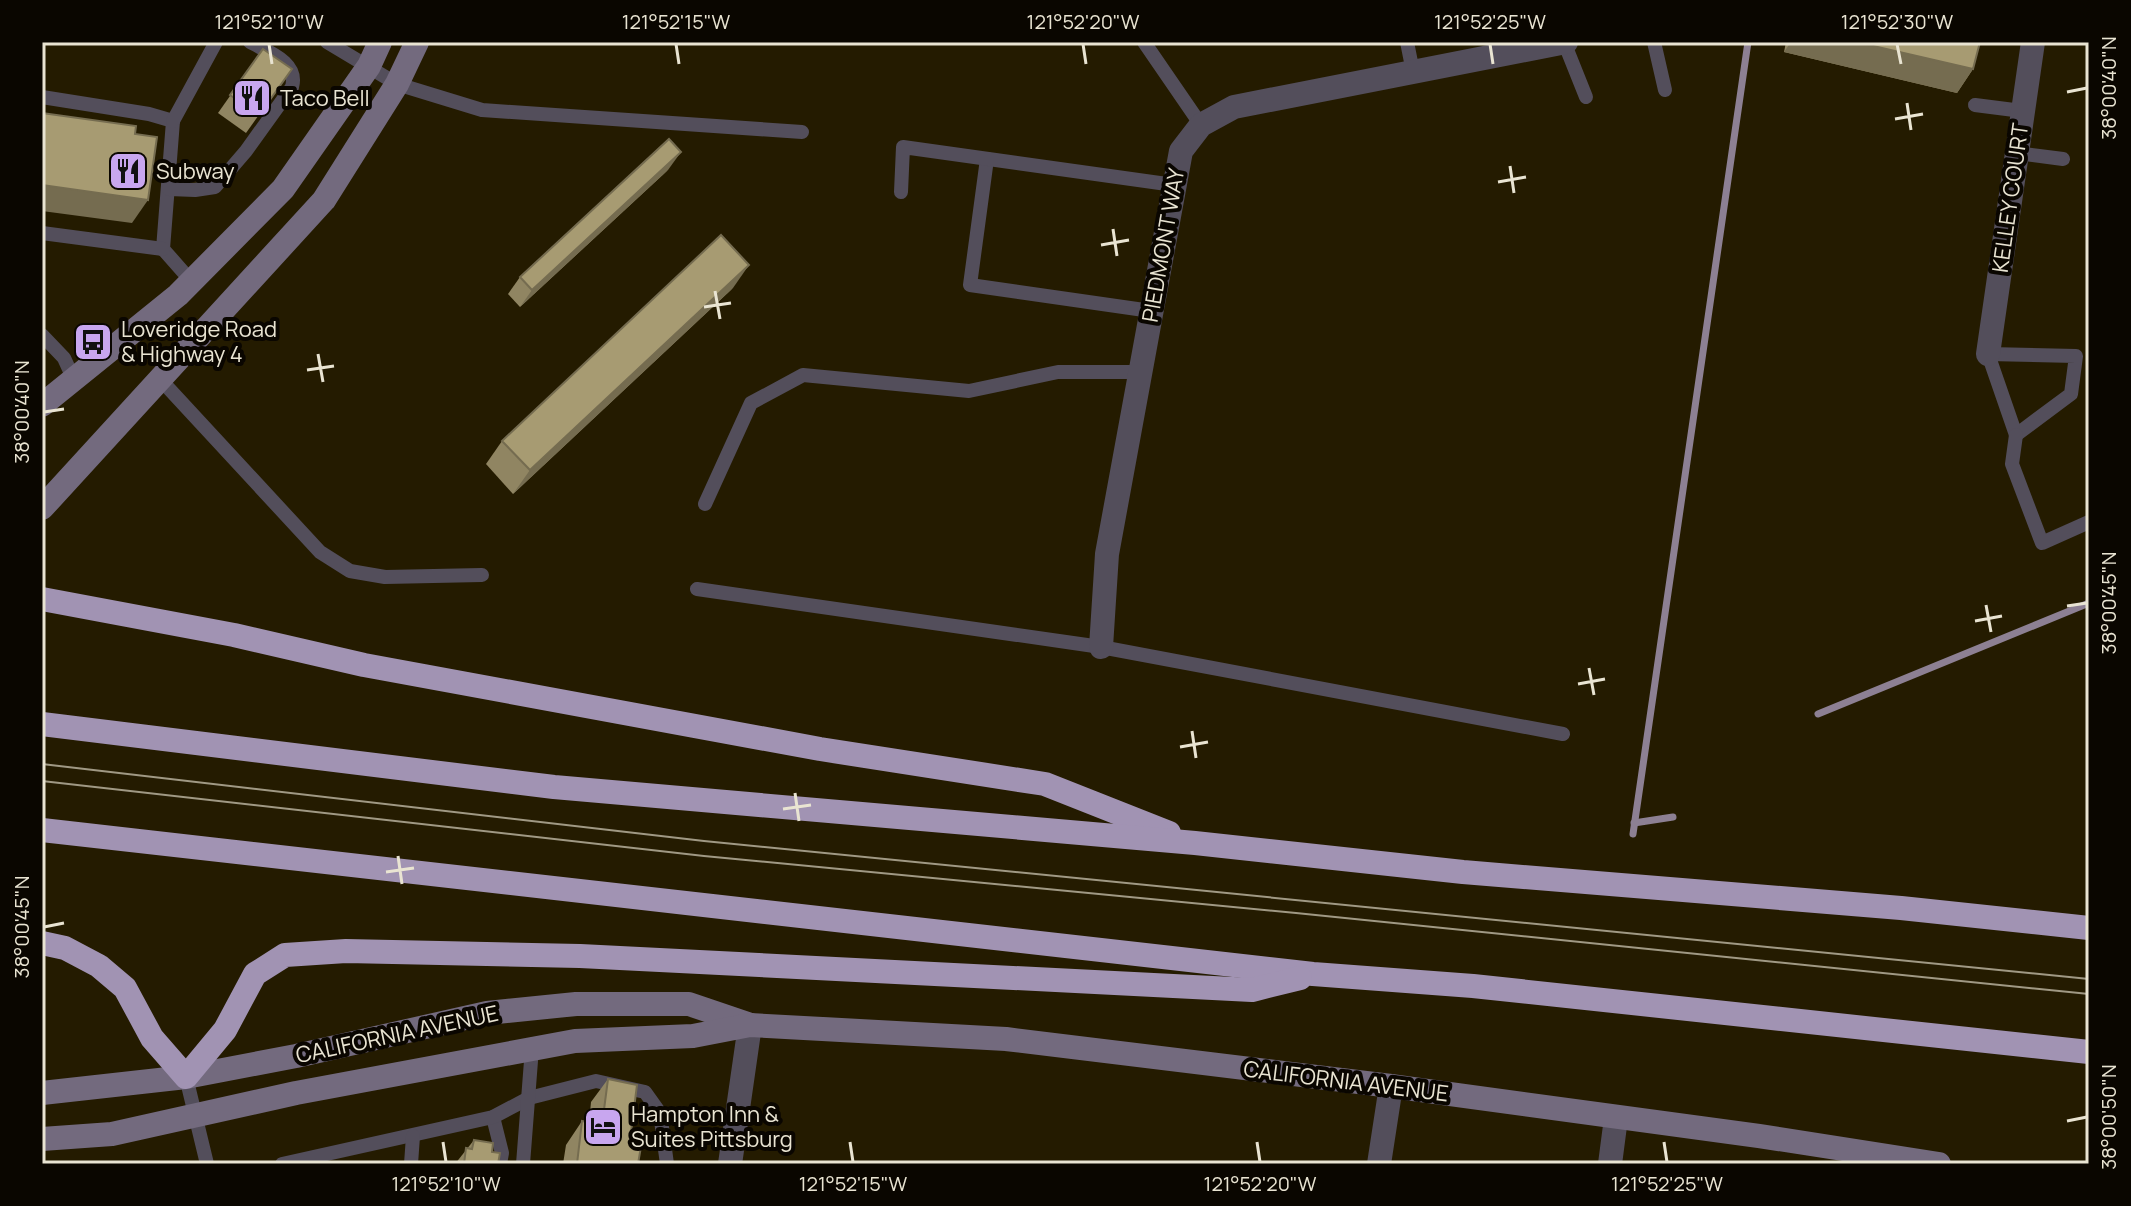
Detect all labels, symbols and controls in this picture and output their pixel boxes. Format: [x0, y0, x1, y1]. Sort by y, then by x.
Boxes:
text: 121°52'10"W [214, 8, 324, 35]
text: 121°52'15"W [622, 8, 731, 35]
text: 121°52'20"W [1027, 8, 1140, 35]
text: 121°52'25"W [1434, 8, 1546, 35]
text: 121°52'30"W [1841, 8, 1954, 35]
text: 38°00'40"N [2095, 36, 2122, 140]
restaurant icon: Taco Bell [231, 77, 273, 119]
place label: Taco Bell [280, 83, 370, 113]
street label: KELLEY COURT [1985, 121, 2035, 275]
restaurant icon: Subway [107, 150, 149, 192]
place label: Subway [156, 156, 235, 186]
street label: PIEDMONT WAY [1135, 165, 1191, 324]
place label: Loveridge Road & Highway 4 [121, 314, 277, 369]
bus stop icon: Loveridge Road & Highway 4 [72, 321, 114, 363]
text: 38°00'40"N [8, 360, 35, 464]
text: 38°00'45"N [2095, 552, 2122, 654]
text: 38°00'45"N [8, 876, 35, 978]
street label: CALIFORNIA AVENUE [293, 998, 501, 1070]
street label: CALIFORNIA AVENUE [1242, 1054, 1450, 1108]
text: 38°00'50"N [2095, 1064, 2122, 1170]
place label: Hampton Inn & Suites Pittsburg [631, 1099, 793, 1154]
hotel icon: Hampton Inn & Suites Pittsburg [582, 1106, 624, 1148]
text: 121°52'10"W [391, 1170, 501, 1197]
text: 121°52'15"W [799, 1170, 908, 1197]
text: 121°52'20"W [1204, 1170, 1317, 1197]
text: 121°52'25"W [1611, 1170, 1723, 1197]

